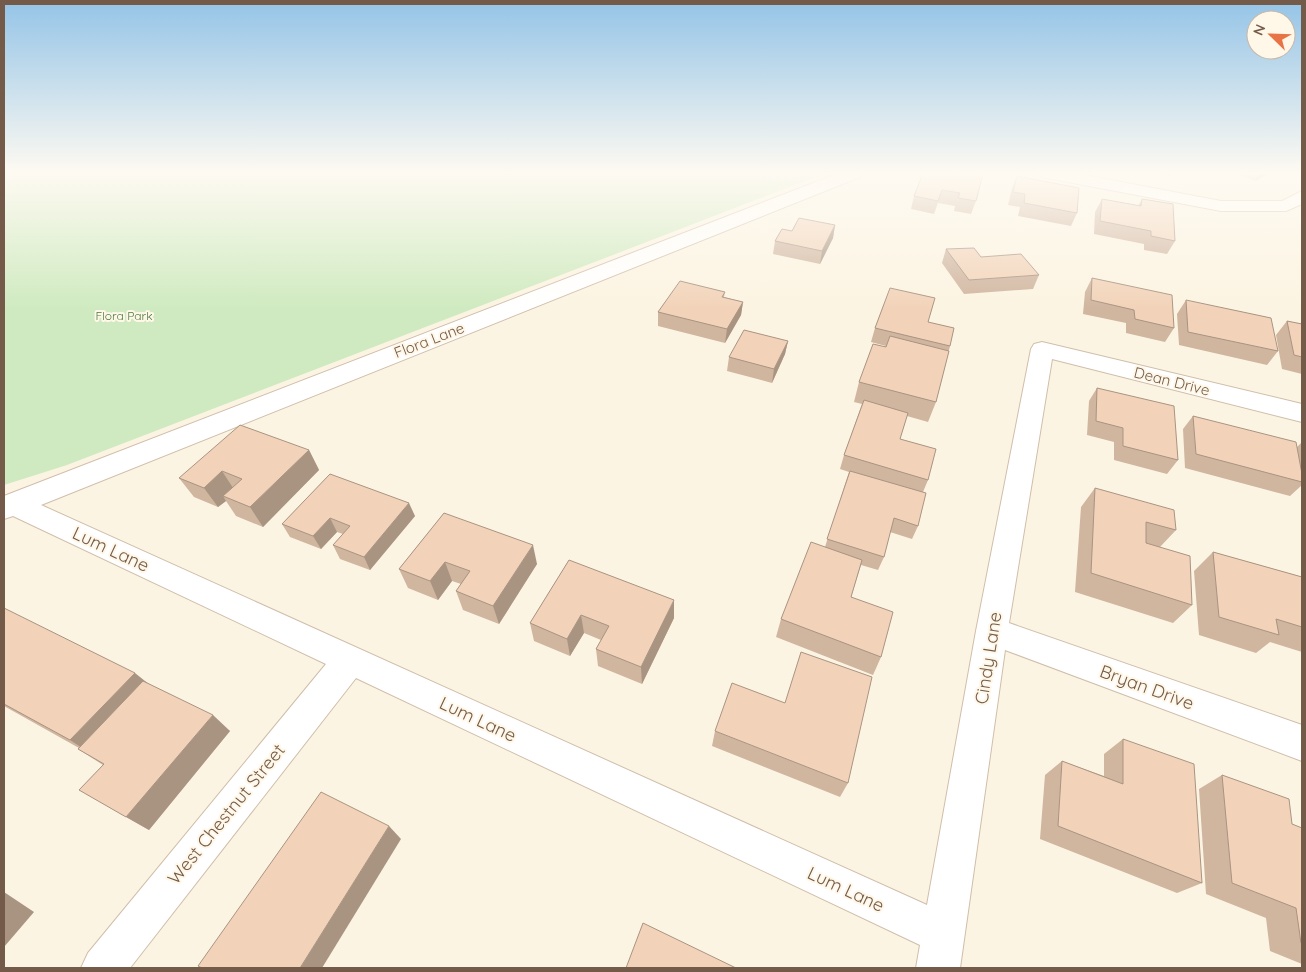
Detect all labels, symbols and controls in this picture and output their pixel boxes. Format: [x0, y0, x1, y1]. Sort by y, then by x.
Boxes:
north arrow [1246, 10, 1296, 60]
text: N [1249, 22, 1269, 38]
park label: Flora Park [95, 308, 153, 323]
street label: Flora Lane [391, 318, 467, 362]
street label: Dean Drive [1132, 362, 1212, 400]
street label: Lum Lane [69, 521, 153, 577]
street label: Cindy Lane [969, 610, 1007, 706]
street label: Bryan Drive [1097, 659, 1197, 715]
street label: Lum Lane [436, 691, 520, 747]
street label: West Chestnut Street [162, 739, 290, 889]
street label: Lum Lane [804, 861, 888, 917]

